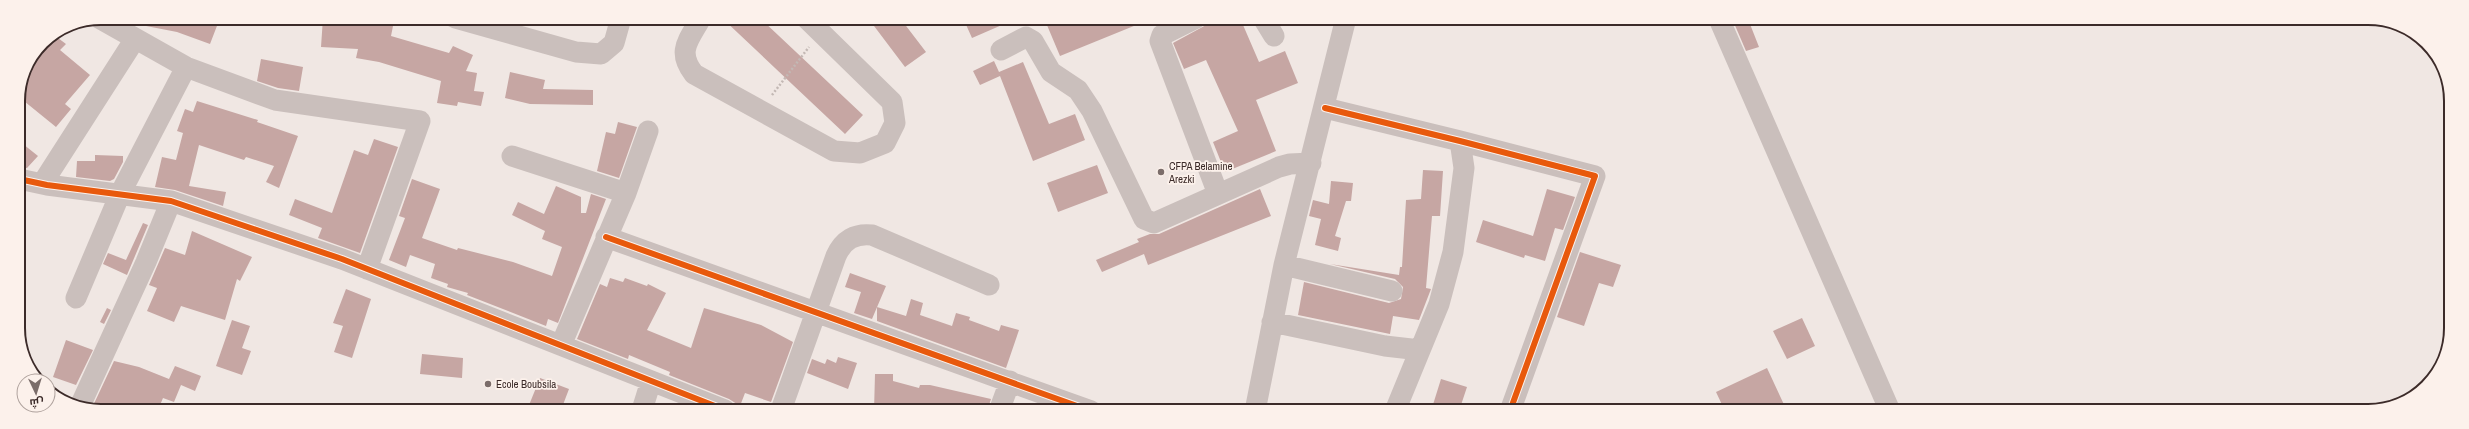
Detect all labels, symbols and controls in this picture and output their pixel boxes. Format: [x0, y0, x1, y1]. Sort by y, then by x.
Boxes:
place label: CFPA Belamine Arezki [1168, 159, 1233, 186]
marker: CFPA Belamine Arezki [1156, 167, 1166, 177]
north arrow [16, 373, 56, 413]
place label: Ecole Boubsila [496, 377, 556, 391]
marker: Ecole Boubsila [483, 379, 493, 389]
text: ش [29, 396, 44, 410]

